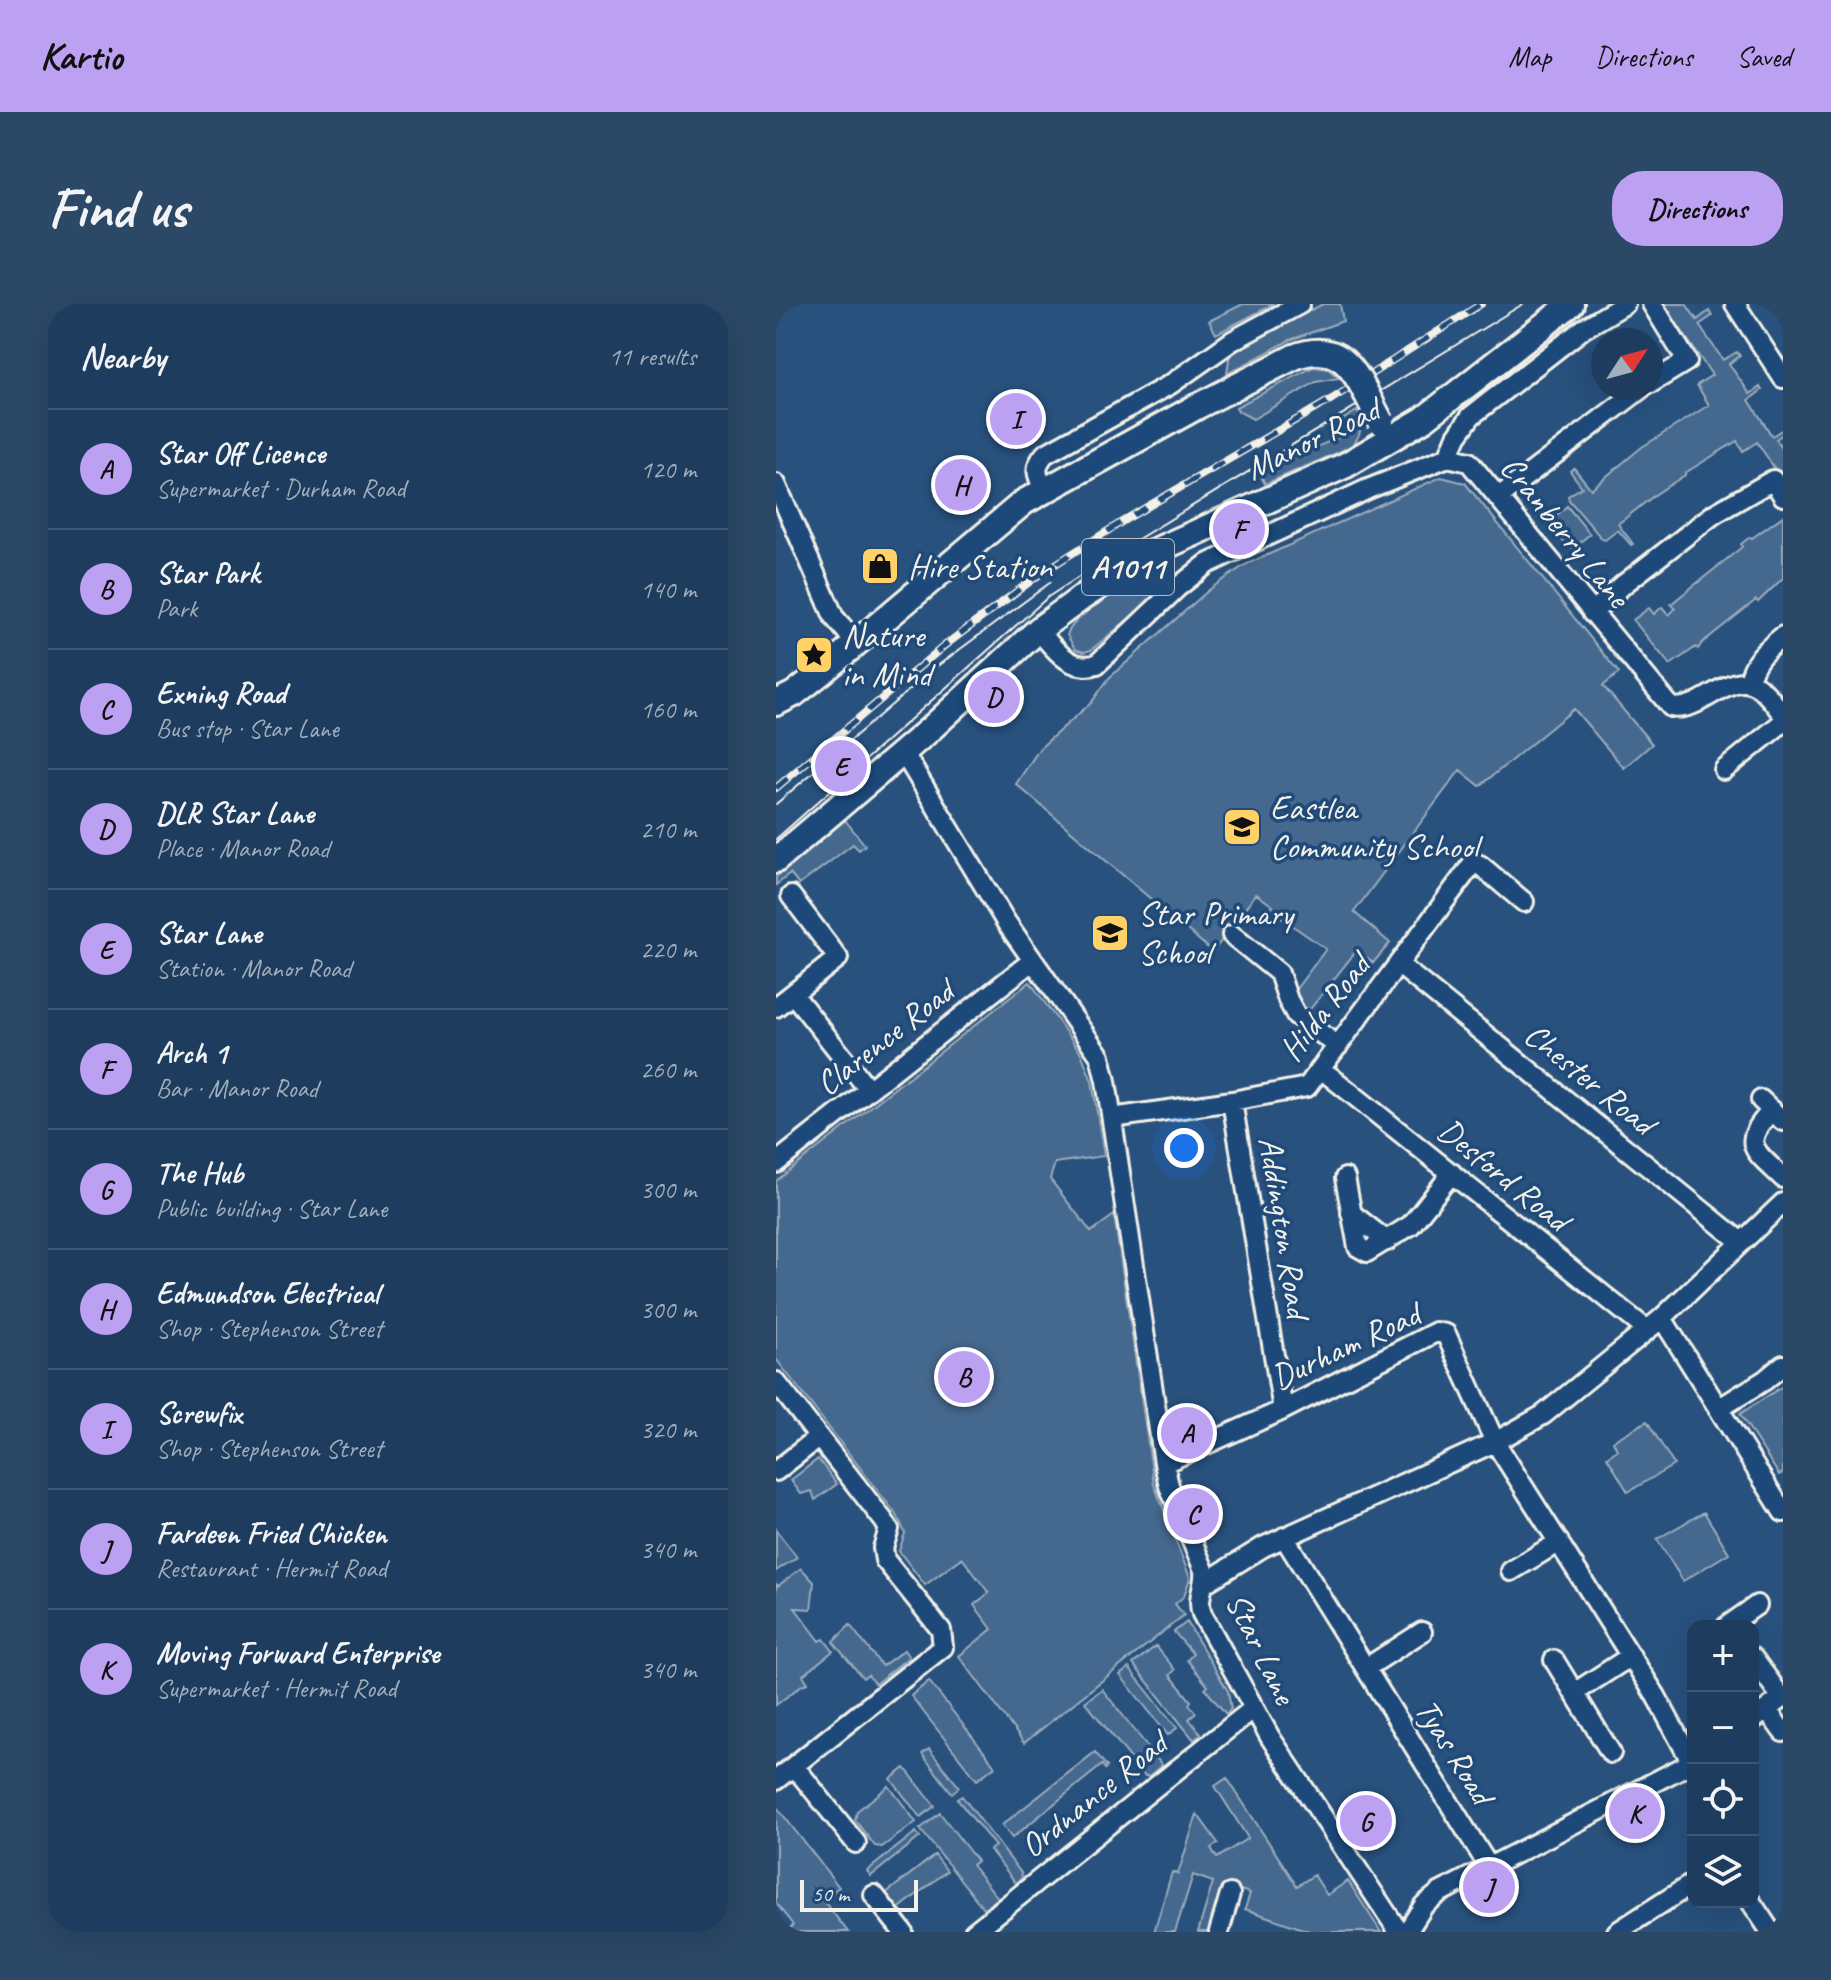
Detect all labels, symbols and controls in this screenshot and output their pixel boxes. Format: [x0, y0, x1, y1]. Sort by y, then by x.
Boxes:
text: Kartio [40, 33, 122, 80]
text: Map [1508, 39, 1551, 74]
text: Directions [1595, 39, 1693, 74]
text: Saved [1737, 39, 1791, 74]
button: Directions [1612, 171, 1783, 246]
text: Find us [48, 173, 188, 244]
north arrow [1591, 328, 1663, 400]
text: Nearby [80, 335, 166, 378]
text: 11 results [608, 340, 696, 373]
street label: Manor Road [1238, 385, 1391, 489]
pin: I [990, 389, 1042, 449]
text: Star Off Licence [156, 434, 325, 472]
street label: Cranberry Lane [1491, 447, 1642, 618]
text: A [99, 453, 113, 486]
text: 120 m [640, 453, 696, 486]
pin: H [935, 455, 987, 515]
text: Supermarket · Durham Road [156, 472, 406, 505]
pin: F [1213, 499, 1265, 559]
road number: A1011 [1082, 539, 1174, 595]
shop icon: Hire Station [859, 545, 901, 587]
place label: Hire Station [908, 545, 1054, 588]
text: Star Park [156, 554, 260, 592]
text: B [99, 573, 113, 606]
text: 140 m [640, 573, 696, 606]
text: Park [156, 592, 197, 625]
place label: Nature in Mind [842, 614, 936, 696]
place icon: Nature in Mind [793, 634, 835, 676]
pin: D [968, 667, 1020, 727]
text: Exning Road [156, 674, 286, 712]
text: C [100, 693, 112, 726]
text: 160 m [640, 693, 696, 726]
text: Bus stop · Star Lane [156, 712, 339, 745]
pin: E [815, 736, 867, 796]
place label: Eastlea Community School [1270, 786, 1484, 868]
text: DLR Star Lane [156, 794, 314, 832]
school or university icon: Eastlea Community School [1221, 806, 1263, 848]
text: D [98, 813, 114, 846]
text: 210 m [640, 813, 696, 846]
text: Place · Manor Road [156, 832, 329, 865]
place label: Star Primary School [1138, 892, 1296, 974]
school or university icon: Star Primary School [1089, 912, 1131, 954]
text: Star Lane [156, 914, 262, 952]
text: E [99, 933, 113, 966]
text: 220 m [640, 933, 696, 966]
street label: Hilda Road [1269, 942, 1382, 1069]
text: Station · Manor Road [156, 952, 351, 985]
street label: Clarence Road [807, 967, 966, 1105]
street label: Chester Road [1516, 1013, 1668, 1148]
text: Arch 1 [156, 1034, 227, 1072]
text: F [100, 1053, 112, 1086]
text: 260 m [640, 1053, 696, 1086]
text: Bar · Manor Road [156, 1072, 318, 1105]
street label: Desford Road [1429, 1108, 1582, 1244]
your location [1164, 1128, 1204, 1168]
street label: Addington Road [1249, 1134, 1321, 1325]
text: The Hub [156, 1154, 243, 1192]
text: G [100, 1173, 112, 1206]
text: 300 m [640, 1173, 696, 1206]
text: Public building · Star Lane [156, 1192, 387, 1225]
text: Edmundson Electrical [156, 1274, 379, 1312]
street label: Durham Road [1264, 1290, 1431, 1399]
text: H [99, 1293, 113, 1326]
text: 300 m [640, 1293, 696, 1326]
text: Shop · Stephenson Street [156, 1312, 382, 1345]
pin: B [938, 1347, 990, 1407]
text: Screwfix [156, 1394, 242, 1432]
pin: A [1161, 1403, 1213, 1463]
text: I [101, 1413, 111, 1446]
text: 320 m [640, 1413, 696, 1446]
text: Shop · Stephenson Street [156, 1432, 382, 1465]
pin: C [1167, 1484, 1219, 1544]
text: Fardeen Fried Chicken [156, 1514, 387, 1552]
text: J [102, 1533, 110, 1566]
text: 340 m [640, 1533, 696, 1566]
text: Restaurant · Hermit Road [156, 1552, 387, 1585]
street label: Star Lane [1216, 1586, 1308, 1713]
map controls [1687, 1620, 1759, 1908]
button: + [1687, 1620, 1759, 1692]
text: Moving Forward Enterprise [156, 1634, 439, 1672]
text: K [99, 1653, 113, 1686]
text: 340 m [640, 1653, 696, 1686]
text: Supermarket · Hermit Road [156, 1672, 397, 1705]
street label: Tyas Road [1406, 1691, 1506, 1816]
button: − [1687, 1692, 1759, 1764]
street label: Ordnance Road [1011, 1719, 1179, 1867]
button: locate [1687, 1764, 1759, 1836]
pin: K [1609, 1783, 1661, 1843]
pin: G [1340, 1791, 1392, 1851]
button: layers [1687, 1836, 1759, 1908]
pin: J [1463, 1857, 1515, 1917]
scale bar [800, 1876, 918, 1912]
text: 50 m [812, 1880, 849, 1908]

